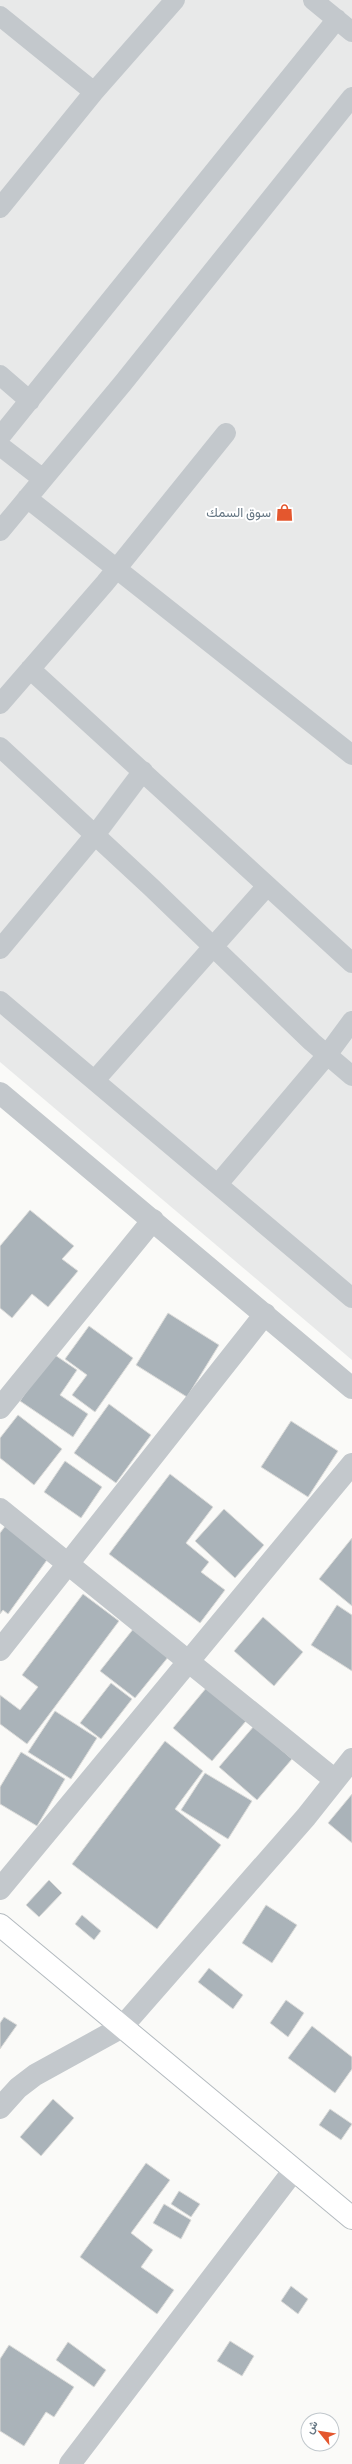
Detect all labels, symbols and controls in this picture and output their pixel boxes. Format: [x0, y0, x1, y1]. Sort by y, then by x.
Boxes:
shop icon: سوق السمك [274, 502, 294, 522]
place label: سوق السمك [206, 504, 271, 521]
north arrow [300, 2412, 340, 2452]
text: ش [302, 2418, 321, 2436]

